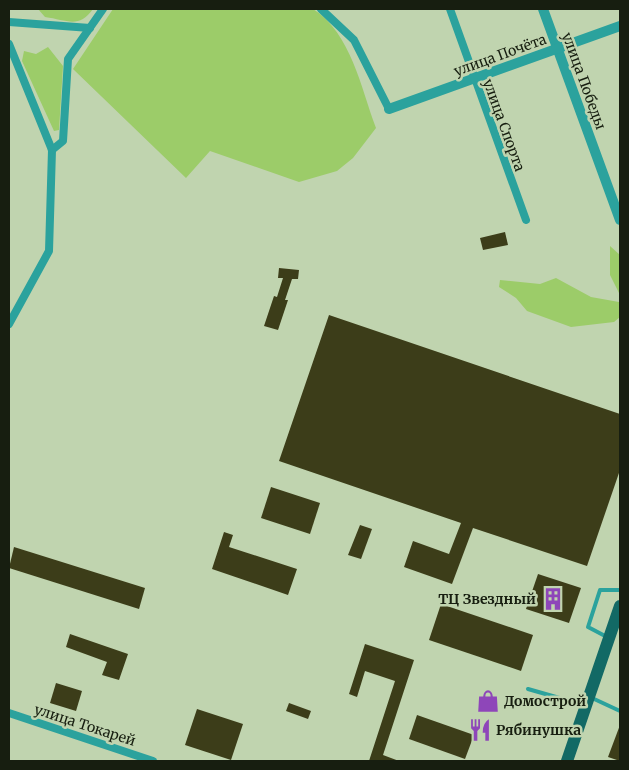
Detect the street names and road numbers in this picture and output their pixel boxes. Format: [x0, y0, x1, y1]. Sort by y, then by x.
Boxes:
street label: улица Почёта [451, 30, 549, 80]
street label: улица Победы [558, 30, 610, 132]
street label: улица Спорта [479, 76, 529, 174]
street label: улица Токарей [32, 700, 138, 750]

